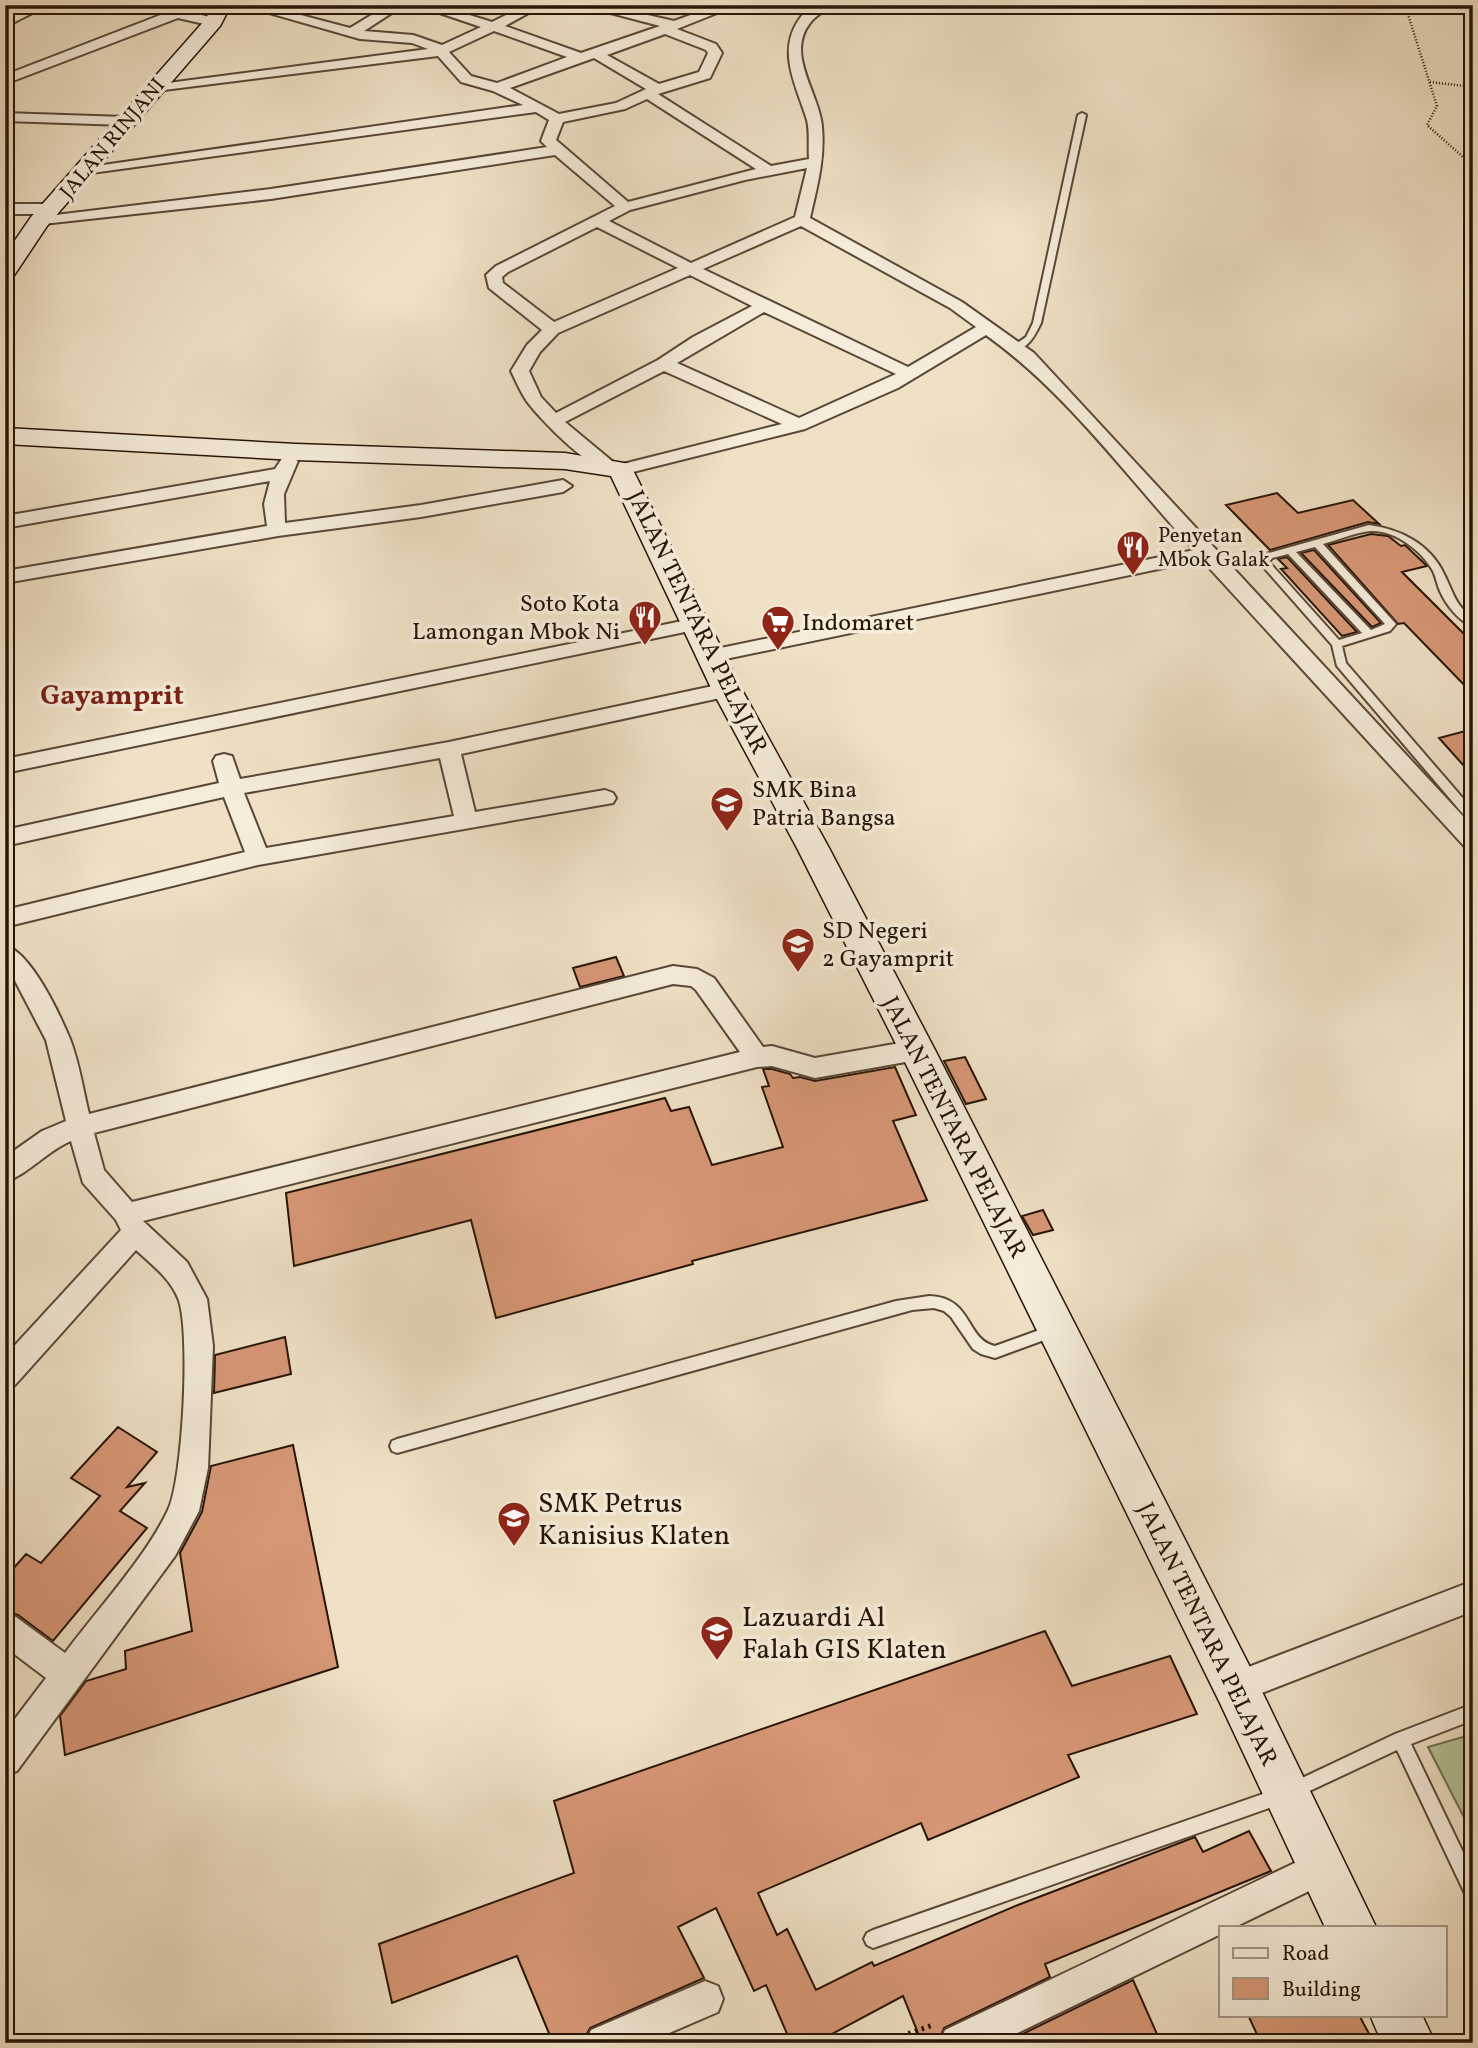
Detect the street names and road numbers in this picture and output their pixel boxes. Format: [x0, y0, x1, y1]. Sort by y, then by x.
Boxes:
street label: JALAN RINJANI [54, 72, 173, 206]
street label: JALAN TENTARA PELAJAR [617, 485, 775, 761]
street label: JALAN TENTARA PELAJAR [872, 991, 1034, 1265]
street label: JALAN TENTARA PELAJAR [1127, 1497, 1285, 1773]

